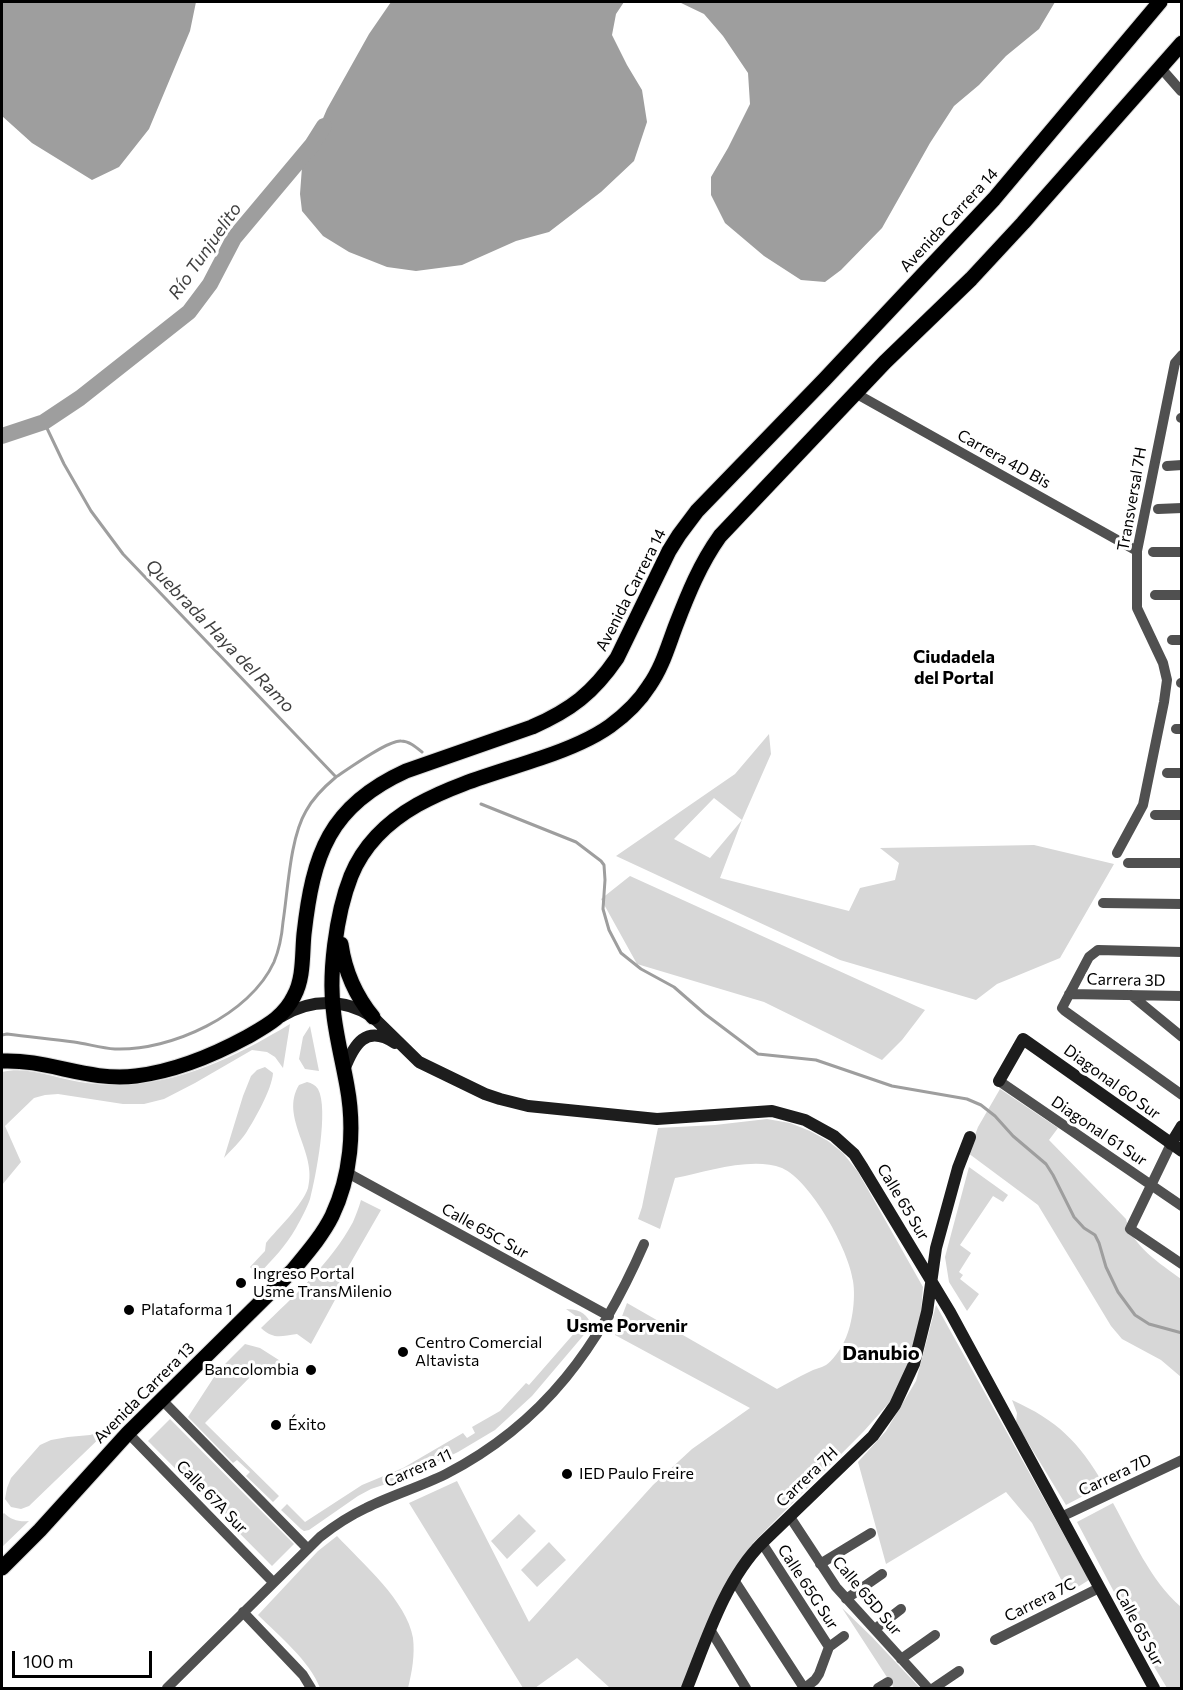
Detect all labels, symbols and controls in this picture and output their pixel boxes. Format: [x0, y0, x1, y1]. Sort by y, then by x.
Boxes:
street label: Avenida Carrera 14 [896, 164, 1002, 276]
water label: Río Tunjuelito [164, 199, 246, 303]
street label: Carrera 4D Bis [954, 425, 1054, 493]
street label: Transversal 7H [1113, 445, 1151, 553]
street label: Avenida Carrera 14 [592, 525, 670, 655]
water label: Quebrada Haya del Ramo [141, 555, 299, 717]
district label: Ciudadela del Portal [913, 646, 995, 688]
street label: Carrera 3D [1086, 970, 1166, 990]
street label: Diagonal 60 Sur [1060, 1040, 1164, 1124]
street label: Diagonal 61 Sur [1047, 1092, 1151, 1170]
street label: Calle 65 Sur [873, 1160, 933, 1244]
street label: Calle 65C Sur [438, 1199, 532, 1263]
place label: Ingreso Portal Usme TransMilenio [253, 1264, 392, 1302]
marker: Ingreso Portal Usme TransMilenio [234, 1276, 248, 1290]
place label: Plataforma 1 [141, 1300, 233, 1320]
marker: Plataforma 1 [122, 1303, 136, 1317]
district label: Usme Porvenir [566, 1315, 688, 1337]
place label: Centro Comercial Altavista [415, 1333, 542, 1371]
street label: Avenida Carrera 13 [90, 1339, 198, 1447]
district label: Danubio [842, 1341, 920, 1365]
marker: Centro Comercial Altavista [396, 1345, 410, 1359]
place label: Bancolombia [204, 1360, 299, 1380]
marker: Bancolombia [304, 1363, 318, 1377]
place label: Éxito [288, 1415, 326, 1435]
marker: Éxito [269, 1418, 283, 1432]
street label: Carrera 7H [772, 1443, 842, 1511]
street label: Carrera 11 [381, 1445, 455, 1491]
street label: Carrera 7D [1076, 1450, 1154, 1500]
street label: Calle 67A Sur [172, 1456, 252, 1538]
place label: IED Paulo Freire [579, 1464, 694, 1484]
marker: IED Paulo Freire [560, 1467, 574, 1481]
street label: Calle 65G Sur [773, 1541, 843, 1633]
street label: Calle 65D Sur [828, 1553, 906, 1639]
street label: Carrera 7C [1001, 1574, 1079, 1626]
street label: Calle 65 Sur [1110, 1585, 1168, 1669]
scale bar [15, 1639, 154, 1677]
text: 100 m [23, 1650, 73, 1672]

